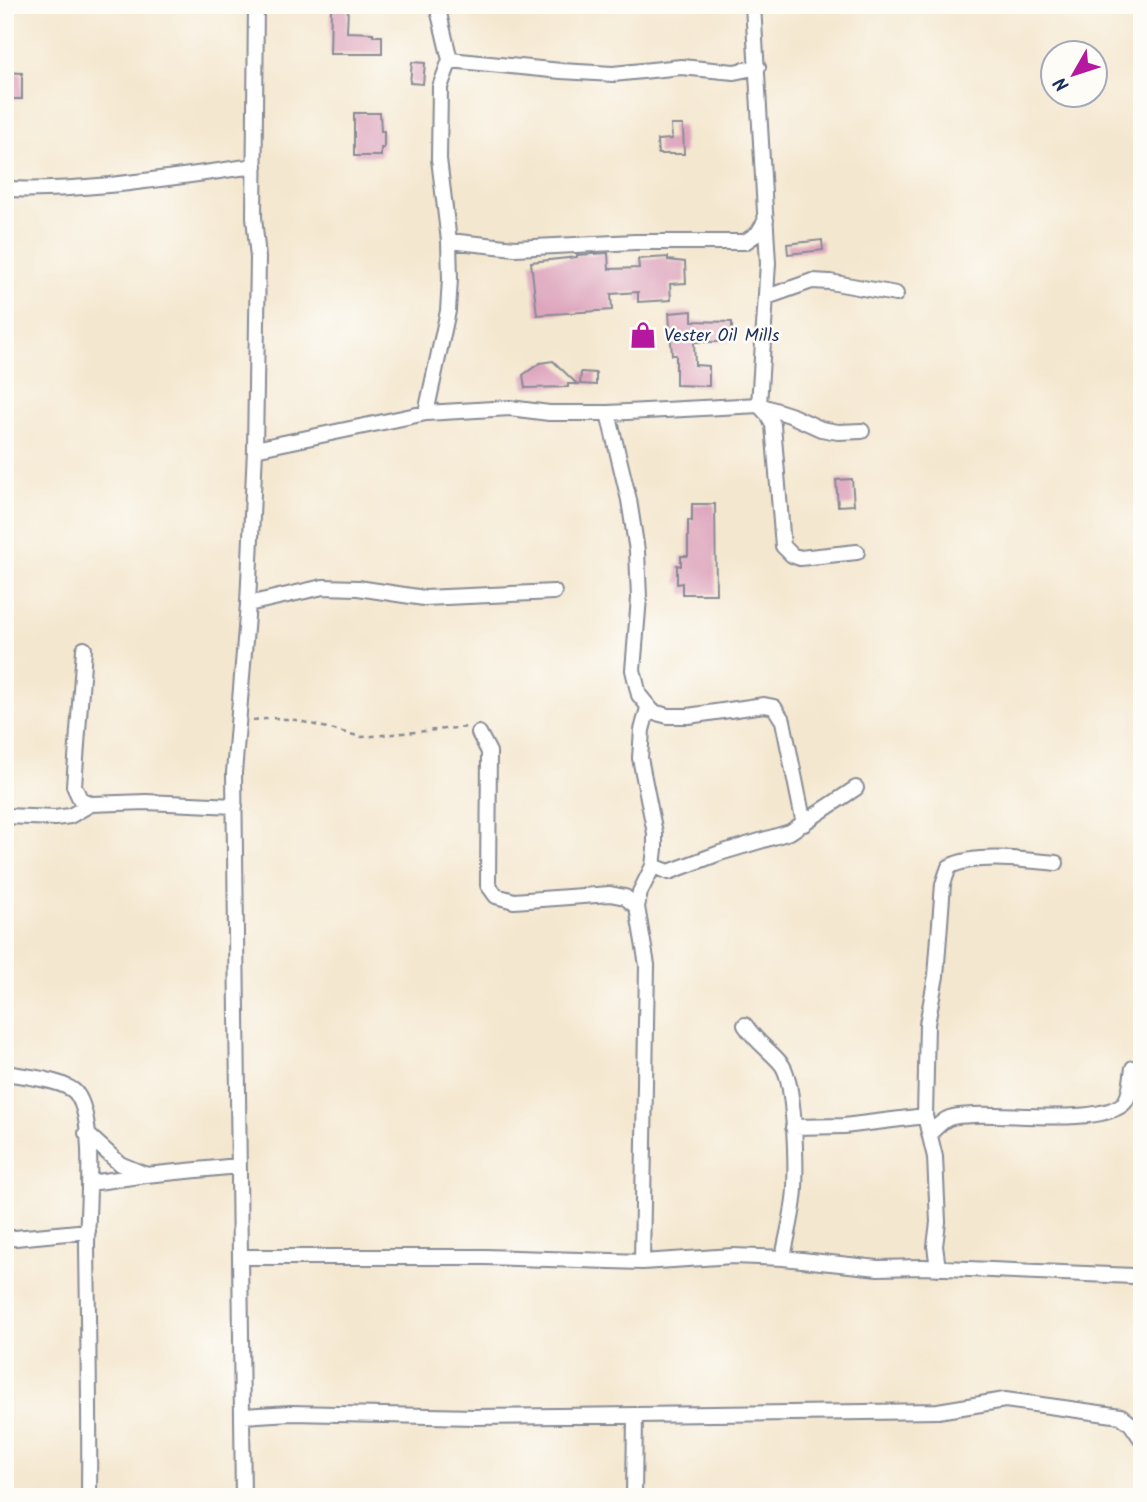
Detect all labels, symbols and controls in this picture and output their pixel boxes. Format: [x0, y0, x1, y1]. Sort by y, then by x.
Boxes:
north arrow [1038, 38, 1108, 108]
text: N [1047, 69, 1078, 98]
shop icon: Vester Oil Mills [628, 320, 658, 350]
place label: Vester Oil Mills [664, 322, 780, 351]

